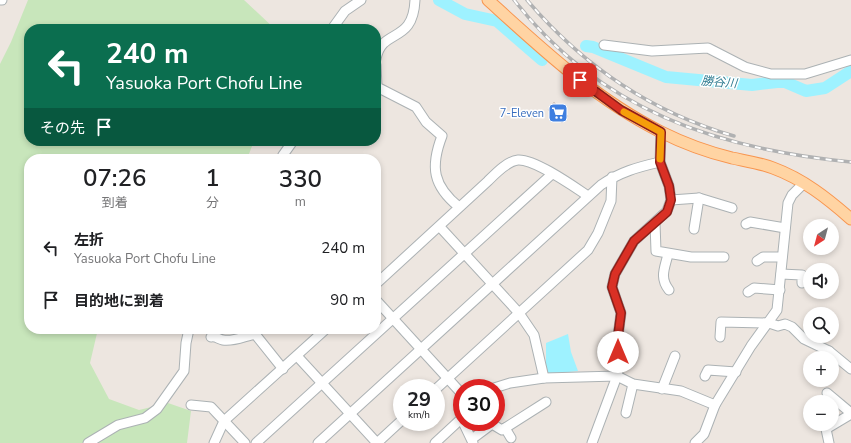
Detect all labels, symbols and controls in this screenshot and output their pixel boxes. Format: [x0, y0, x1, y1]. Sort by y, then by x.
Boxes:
text: 240 m [106, 35, 189, 73]
icon: left [40, 40, 92, 92]
pin [563, 63, 597, 97]
icon: arrive [569, 69, 591, 91]
text: Yasuoka Port Chofu Line [106, 71, 302, 95]
water label: 勝谷川 [700, 72, 740, 92]
supermarket icon: 7-Eleven [547, 102, 569, 124]
place label: 7-Eleven [500, 106, 544, 121]
icon: arrive [93, 116, 115, 138]
text: その先 [40, 118, 85, 138]
text: 07:26 [83, 162, 146, 194]
text: 1 [205, 162, 220, 194]
text: 330 [279, 163, 322, 195]
text: m [295, 193, 306, 211]
text: 到着 [102, 194, 128, 212]
text: 分 [206, 194, 219, 212]
north arrow [803, 219, 839, 255]
map controls [803, 219, 839, 431]
text: 左折 [74, 230, 104, 250]
icon: left [40, 237, 62, 259]
text: 240 m [321, 238, 365, 258]
text: Yasuoka Port Chofu Line [74, 250, 216, 268]
button: sound [803, 263, 839, 299]
icon: arrive [40, 289, 62, 311]
text: 90 m [330, 290, 365, 310]
text: 目的地に到着 [74, 291, 164, 311]
button: search [803, 307, 839, 343]
position arrow [597, 331, 639, 373]
button: + [803, 351, 839, 387]
speed limit sign: 30 [453, 379, 505, 431]
text: 29 [407, 386, 431, 413]
button: − [803, 395, 839, 431]
text: km/h [408, 408, 430, 422]

